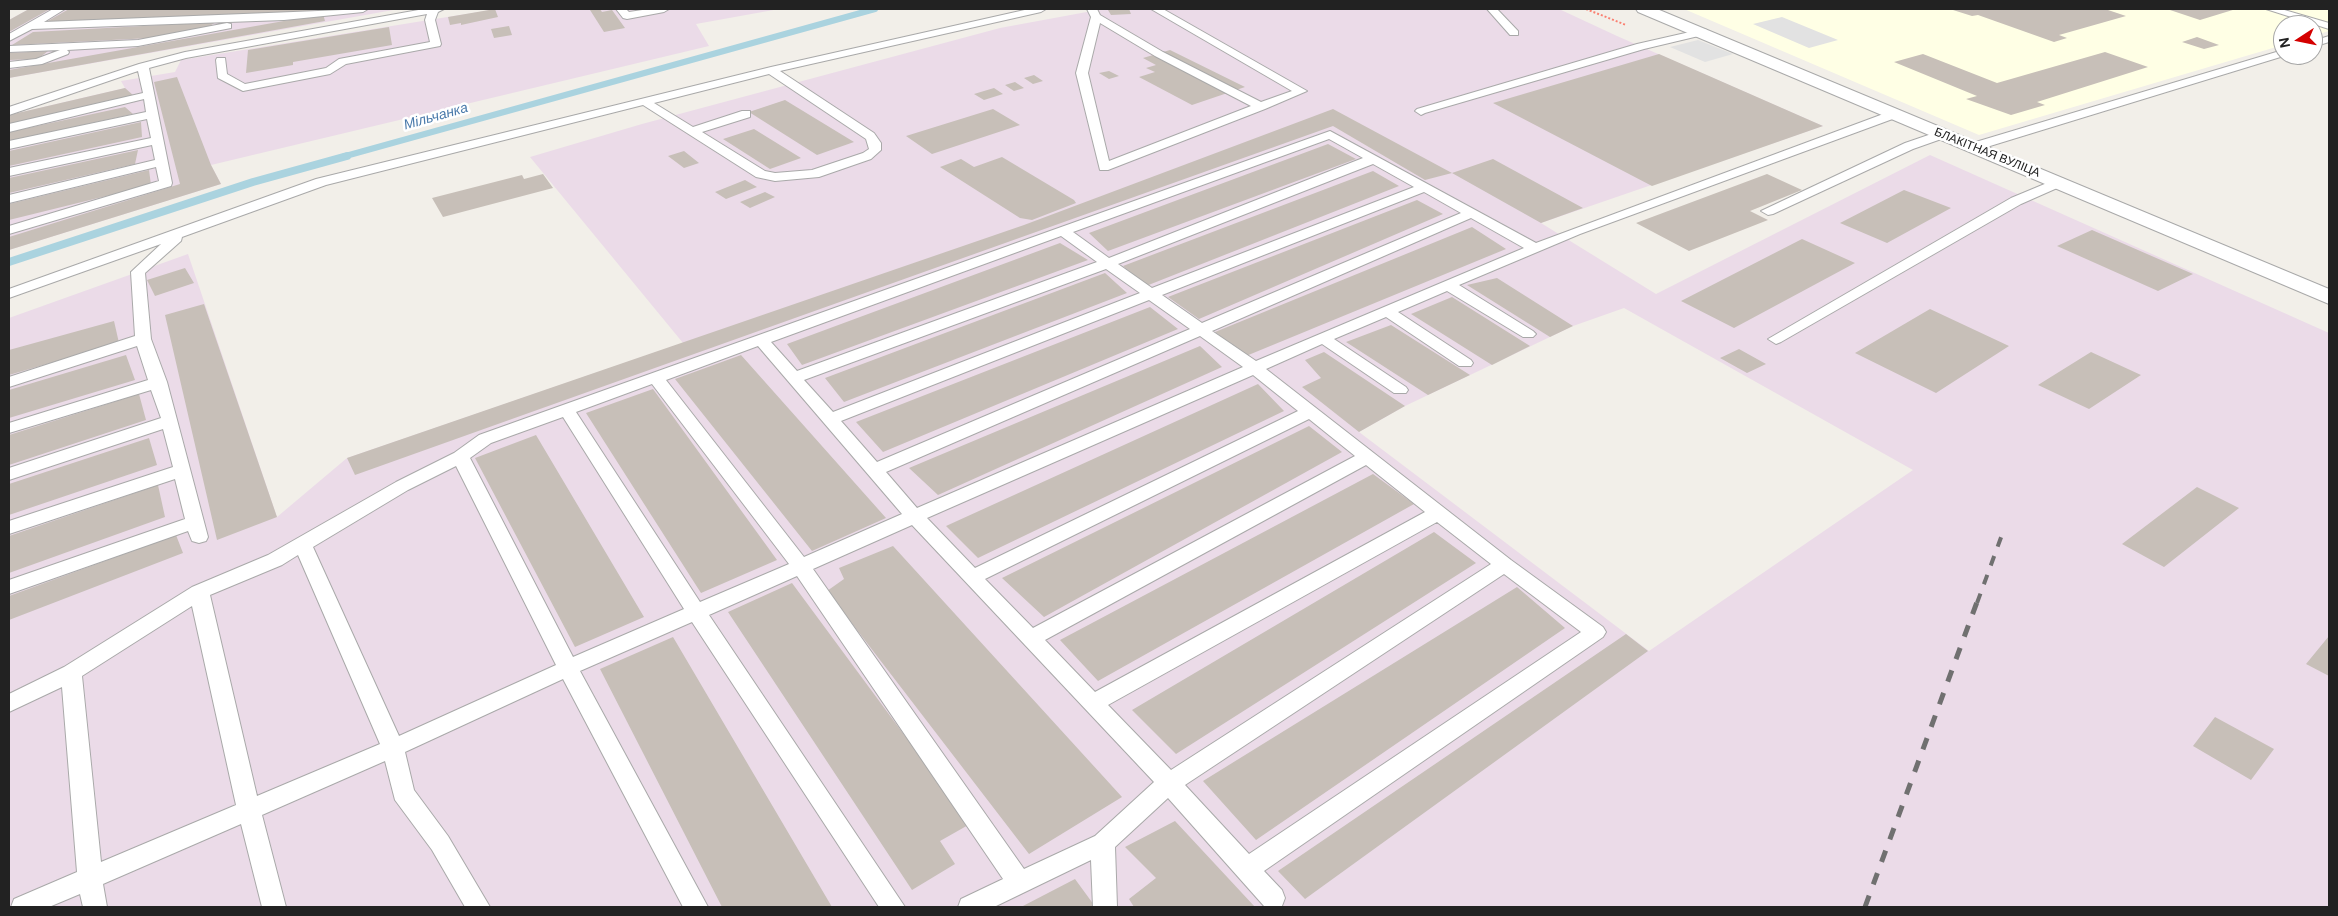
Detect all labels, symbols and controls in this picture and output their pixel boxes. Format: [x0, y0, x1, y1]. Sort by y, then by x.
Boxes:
north arrow [2273, 15, 2323, 65]
text: N [2274, 36, 2294, 49]
water label: Мільчанка [402, 100, 470, 134]
street label: БЛАКІТНАЯ ВУЛІЦА [1932, 125, 2042, 181]

